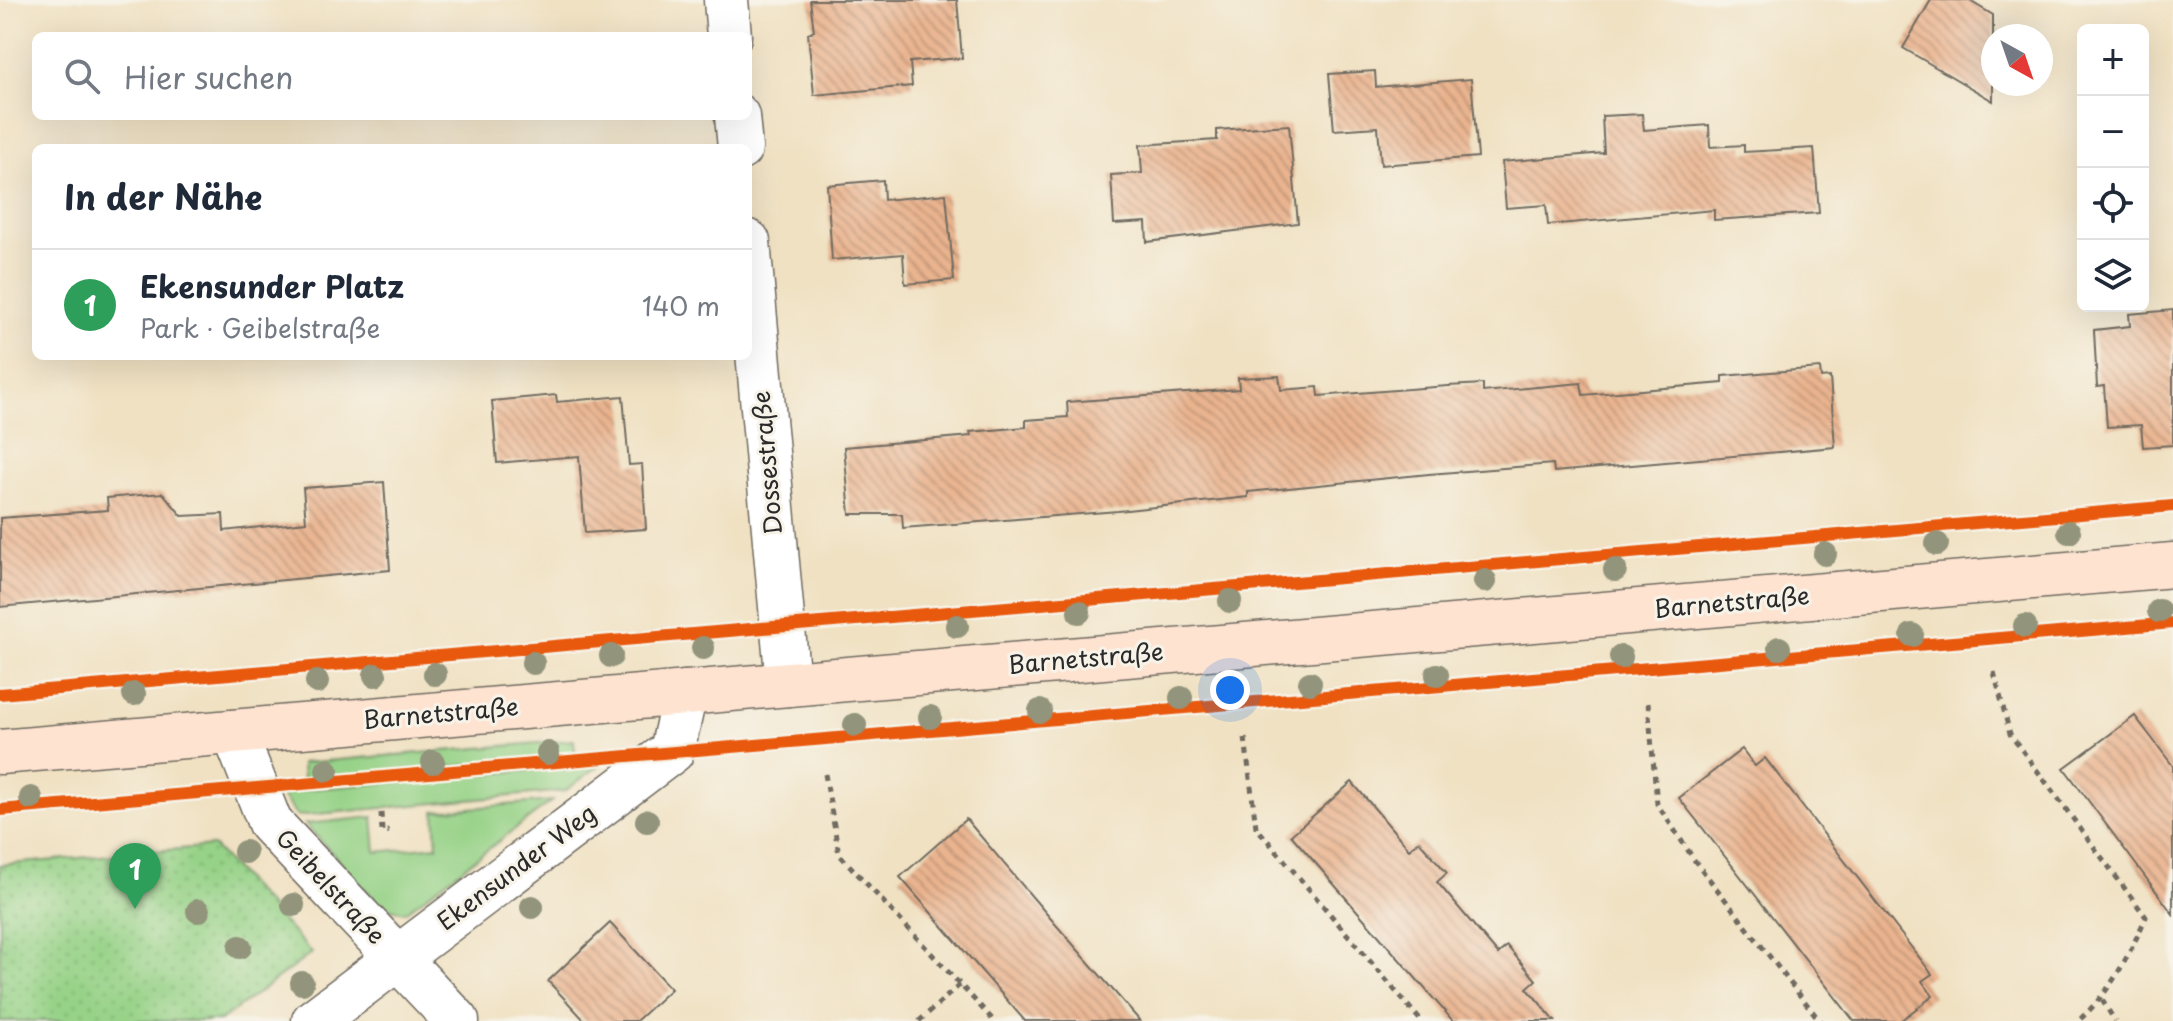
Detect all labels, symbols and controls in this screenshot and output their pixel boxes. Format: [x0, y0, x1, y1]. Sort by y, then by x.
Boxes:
north arrow [1981, 24, 2053, 96]
map controls [2077, 24, 2149, 312]
button: + [2077, 24, 2149, 96]
search box [32, 32, 752, 120]
icon: search [60, 54, 104, 98]
text: Hier suchen [124, 54, 293, 99]
button: − [2077, 96, 2149, 168]
button: locate [2077, 168, 2149, 240]
text: In der Nähe [64, 170, 262, 222]
button: layers [2077, 240, 2149, 312]
text: Ekensunder Platz [140, 263, 404, 308]
text: 1 [84, 286, 96, 325]
text: 140 m [642, 286, 720, 325]
text: Park · Geibelstraße [140, 308, 380, 347]
street label: Dossestraße [742, 390, 790, 537]
street label: Barnetstraße [1653, 576, 1811, 626]
street label: Barnetstraße [1007, 632, 1165, 682]
your location [1210, 670, 1250, 710]
street label: Barnetstraße [362, 687, 520, 737]
street label: Ekensunder Weg [429, 795, 603, 938]
street label: Geibelstraße [268, 820, 395, 951]
pin: 1 [109, 843, 161, 909]

